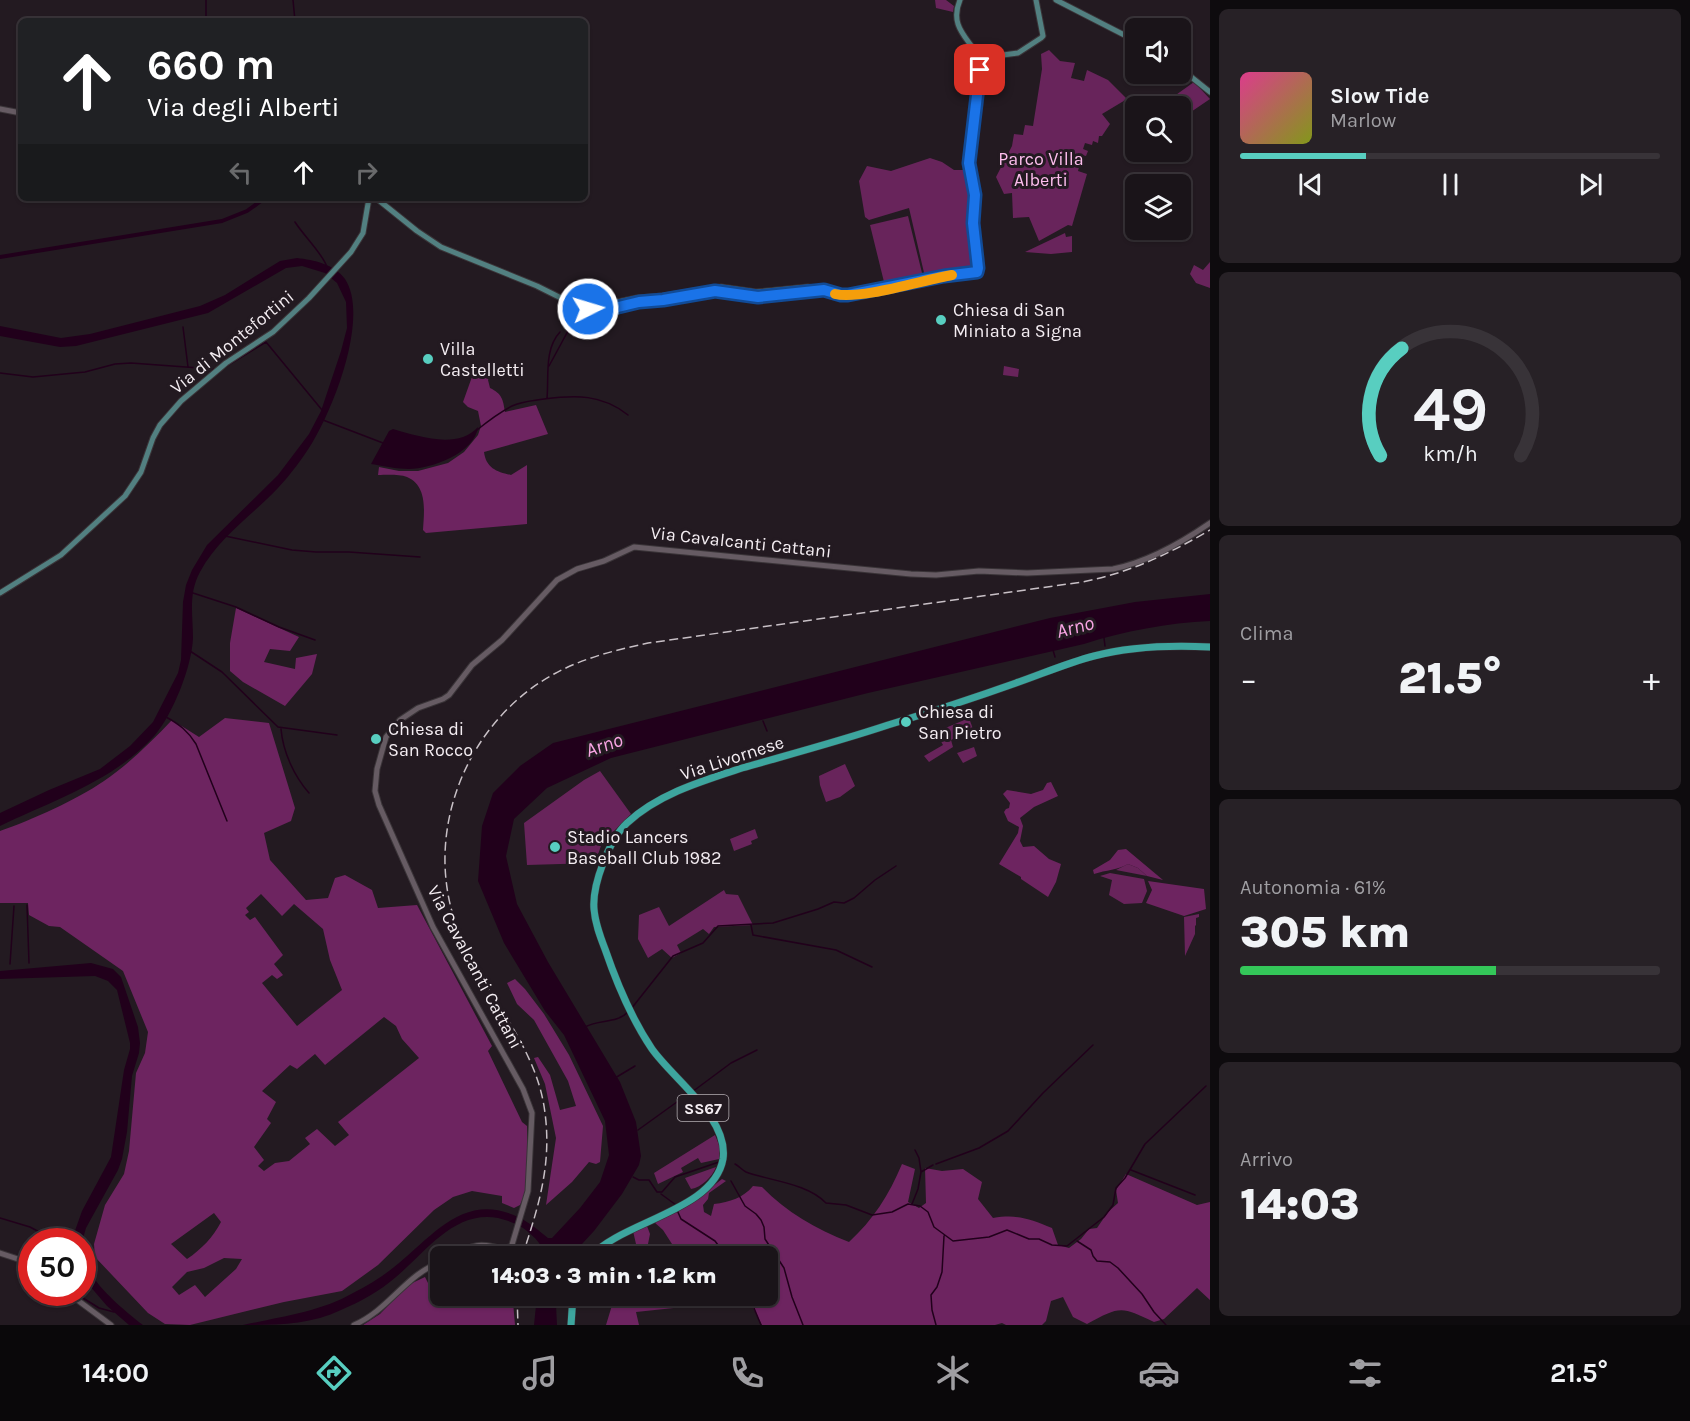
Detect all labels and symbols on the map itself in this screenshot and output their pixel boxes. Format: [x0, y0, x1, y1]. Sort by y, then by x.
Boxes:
pin [954, 44, 1005, 95]
park label: Parco Villa Alberti [998, 148, 1084, 191]
position arrow [556, 277, 620, 341]
street label: Via di Montefortini [166, 285, 298, 399]
place label: Chiesa di San Miniato a Signa [953, 299, 1082, 342]
marker: Chiesa di San Miniato a Signa [934, 313, 948, 327]
place label: Villa Castelletti [440, 338, 525, 381]
marker: Villa Castelletti [421, 352, 435, 366]
street label: Via Cavalcanti Cattani [649, 522, 833, 562]
water label: Arno [1054, 611, 1096, 643]
place label: Chiesa di San Pietro [918, 701, 1002, 744]
marker: Chiesa di San Pietro [899, 715, 913, 729]
place label: Chiesa di San Rocco [388, 718, 473, 761]
water label: Arno [582, 728, 626, 762]
street label: Via Livornese [677, 731, 787, 785]
marker: Chiesa di San Rocco [369, 732, 383, 746]
place label: Stadio Lancers Baseball Club 1982 [567, 826, 722, 869]
marker: Stadio Lancers Baseball Club 1982 [548, 840, 562, 854]
street label: Via Cavalcanti Cattani [423, 882, 527, 1052]
road number: SS67 [678, 1095, 728, 1121]
speed limit sign: 50 [18, 1228, 96, 1306]

